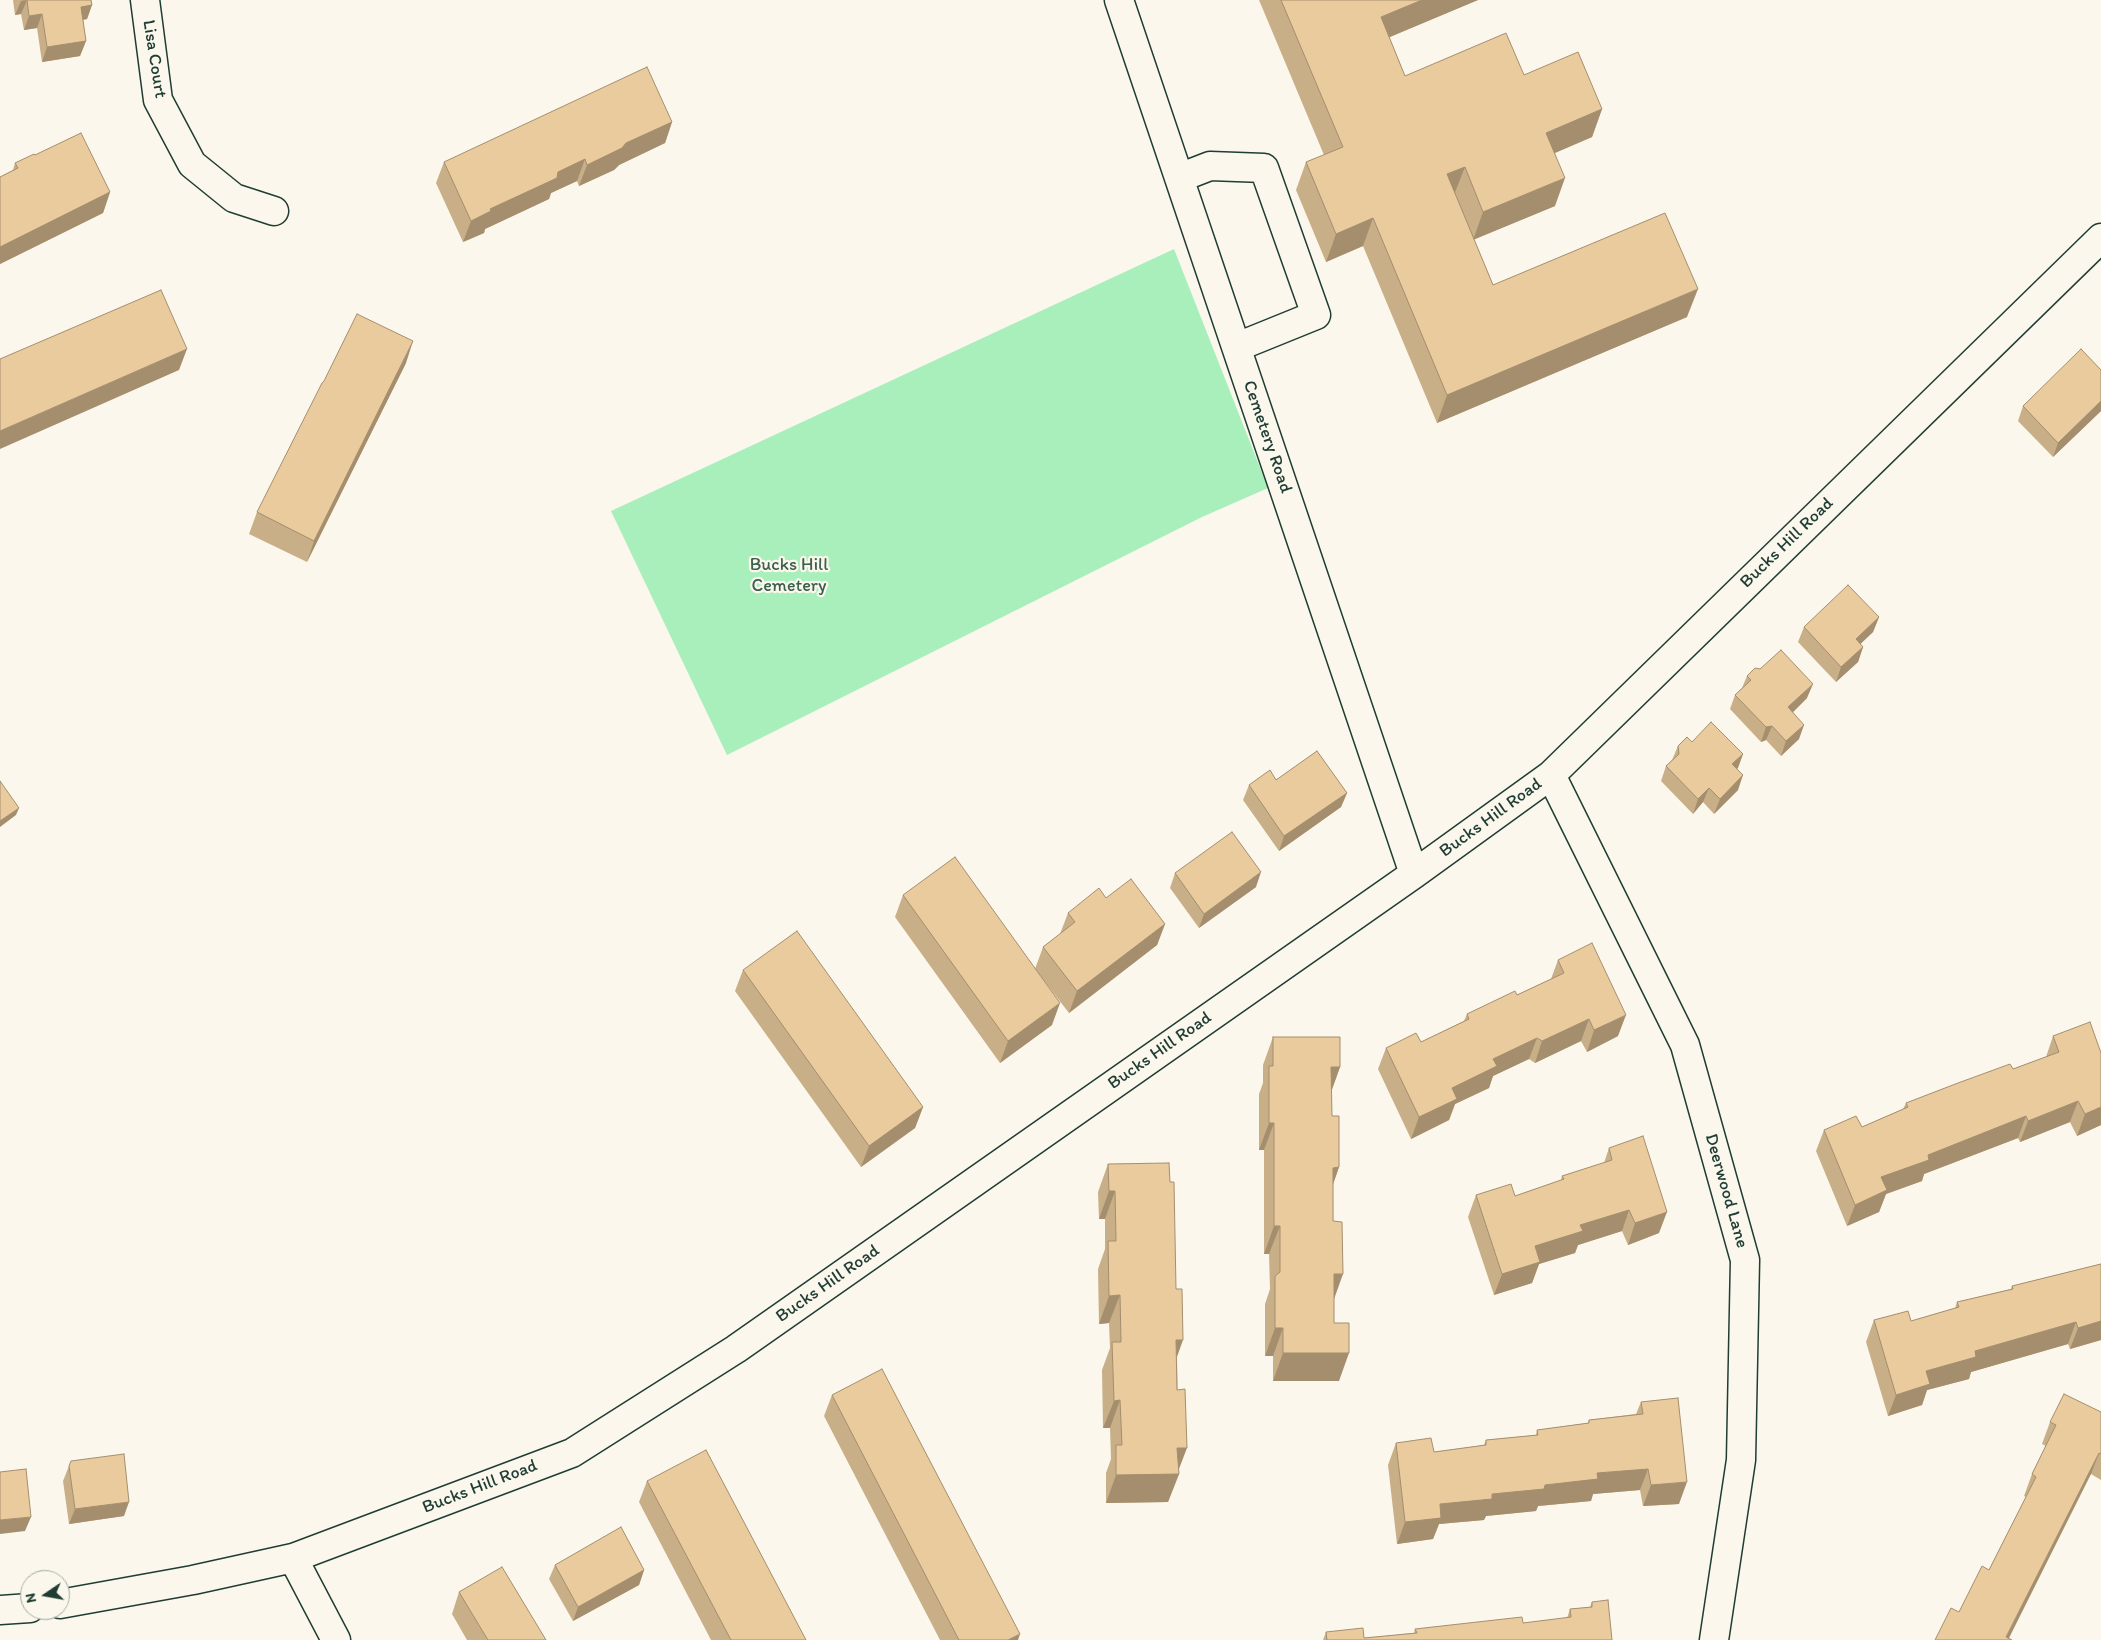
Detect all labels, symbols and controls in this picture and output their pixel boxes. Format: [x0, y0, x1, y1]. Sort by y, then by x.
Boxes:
street label: Lisa Court [137, 18, 171, 100]
street label: Cemetery Road [1238, 378, 1296, 496]
street label: Bucks Hill Road [1736, 493, 1838, 593]
park label: Bucks Hill Cemetery [750, 554, 828, 596]
street label: Bucks Hill Road [1436, 774, 1546, 862]
street label: Bucks Hill Road [1104, 1007, 1216, 1095]
street label: Deerwood Lane [1699, 1131, 1753, 1251]
street label: Bucks Hill Road [772, 1240, 884, 1328]
street label: Bucks Hill Road [419, 1455, 541, 1519]
north arrow [20, 1570, 70, 1620]
text: N [22, 1592, 40, 1604]

